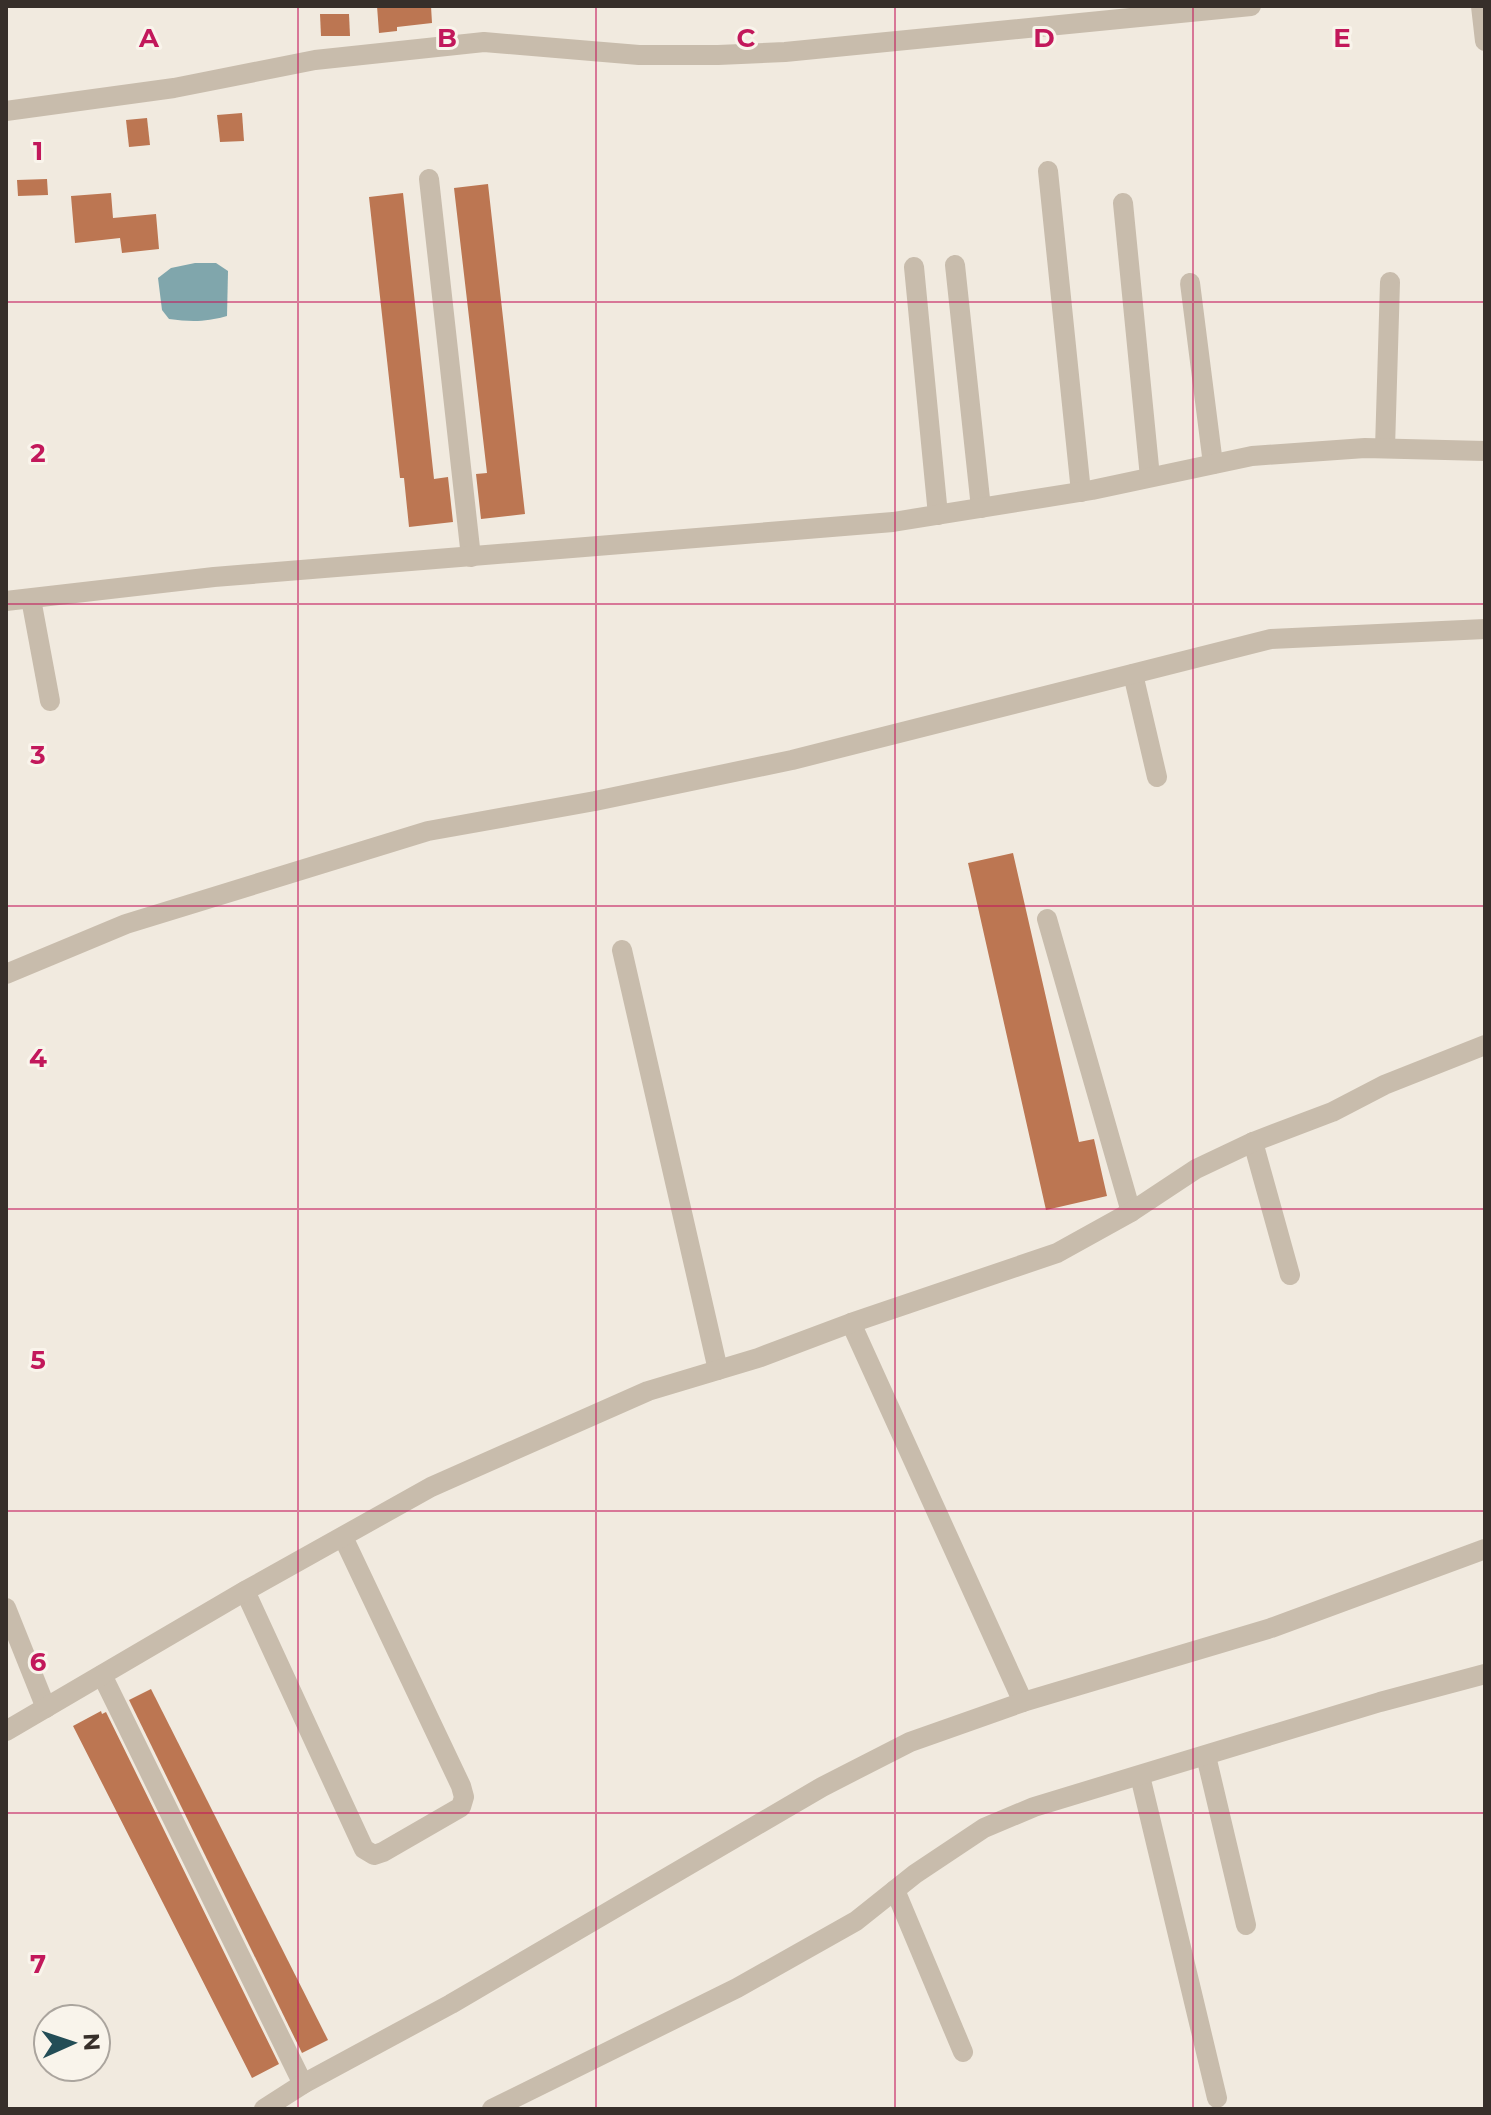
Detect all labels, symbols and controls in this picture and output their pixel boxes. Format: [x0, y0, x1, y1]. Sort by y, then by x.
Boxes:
text: A [138, 22, 160, 54]
text: B [437, 22, 457, 54]
text: C [737, 22, 756, 54]
text: D [1033, 22, 1055, 54]
text: E [1333, 22, 1351, 54]
text: 1 [33, 135, 43, 167]
text: 2 [30, 437, 46, 469]
text: 3 [29, 739, 46, 771]
text: 4 [29, 1042, 47, 1074]
text: 5 [30, 1344, 46, 1376]
text: 6 [30, 1646, 47, 1678]
text: 7 [30, 1948, 46, 1980]
north arrow [32, 2003, 112, 2083]
text: N [78, 2032, 105, 2052]

